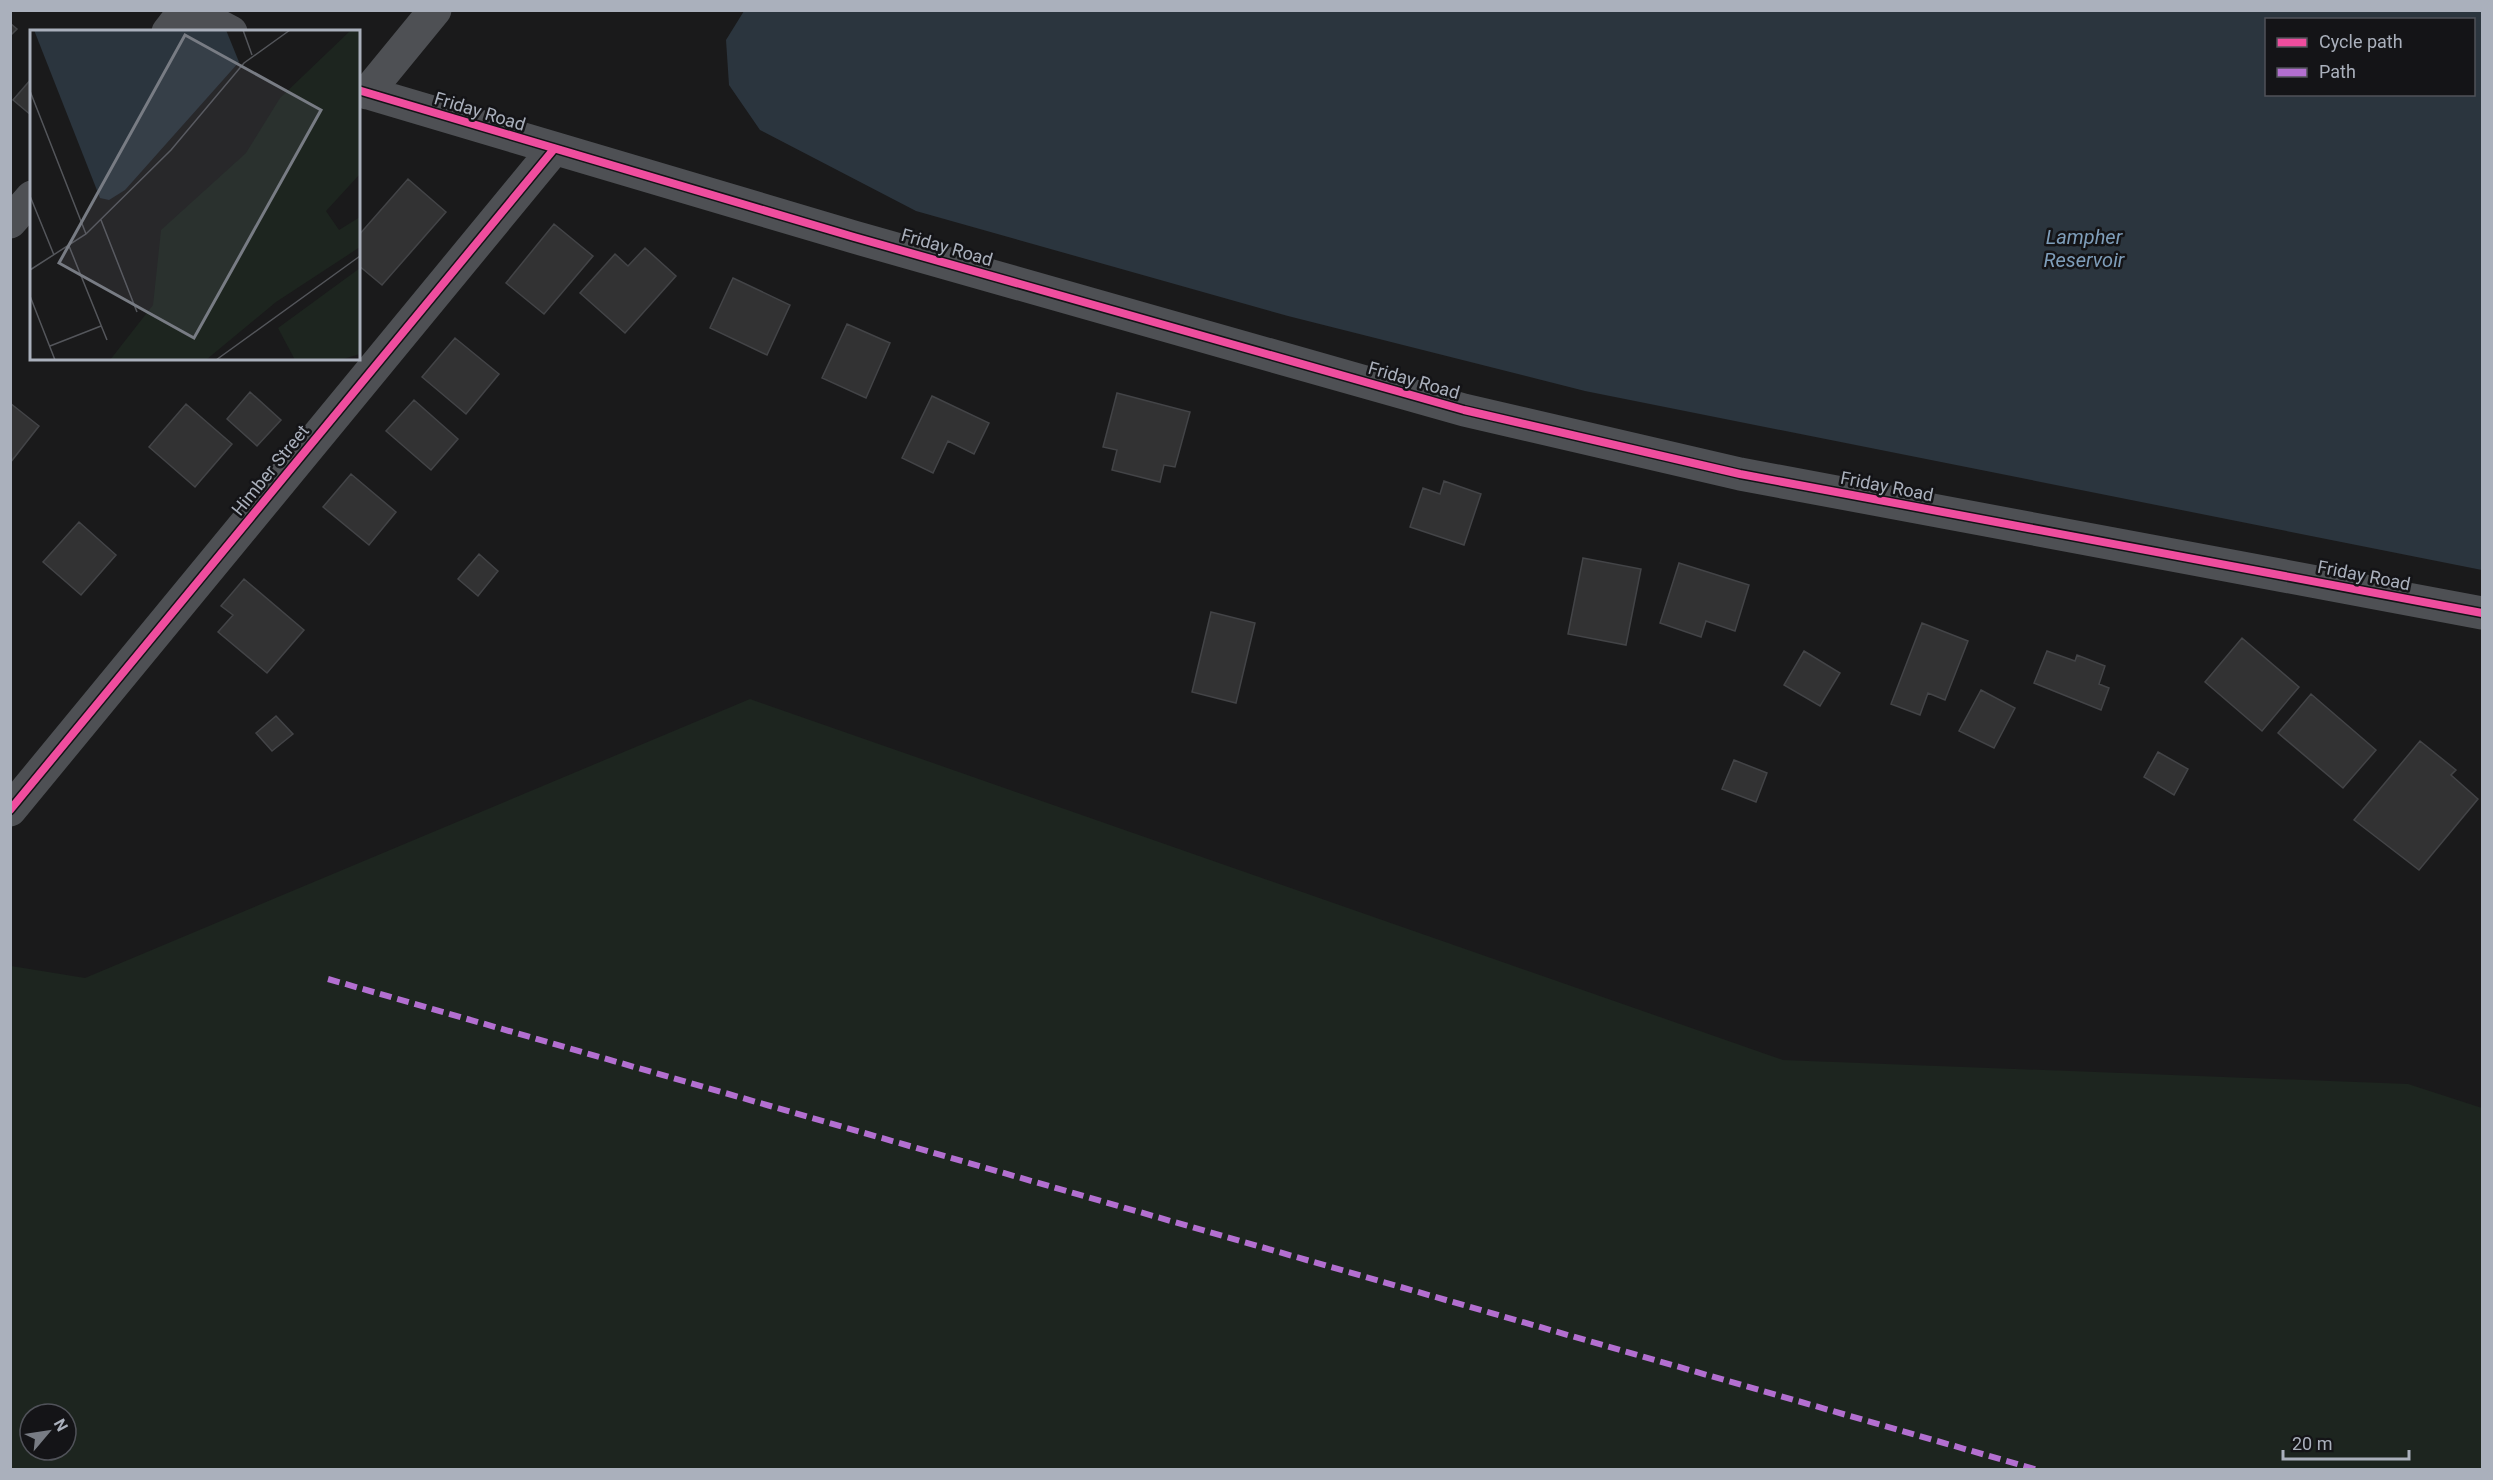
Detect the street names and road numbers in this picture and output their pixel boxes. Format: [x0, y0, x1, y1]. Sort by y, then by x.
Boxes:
street label: Friday Road [432, 87, 528, 135]
street label: Friday Road [899, 224, 995, 270]
street label: Friday Road [1366, 357, 1462, 403]
street label: Himber Street [227, 420, 313, 520]
street label: Friday Road [1839, 467, 1935, 505]
street label: Friday Road [2316, 556, 2412, 594]

